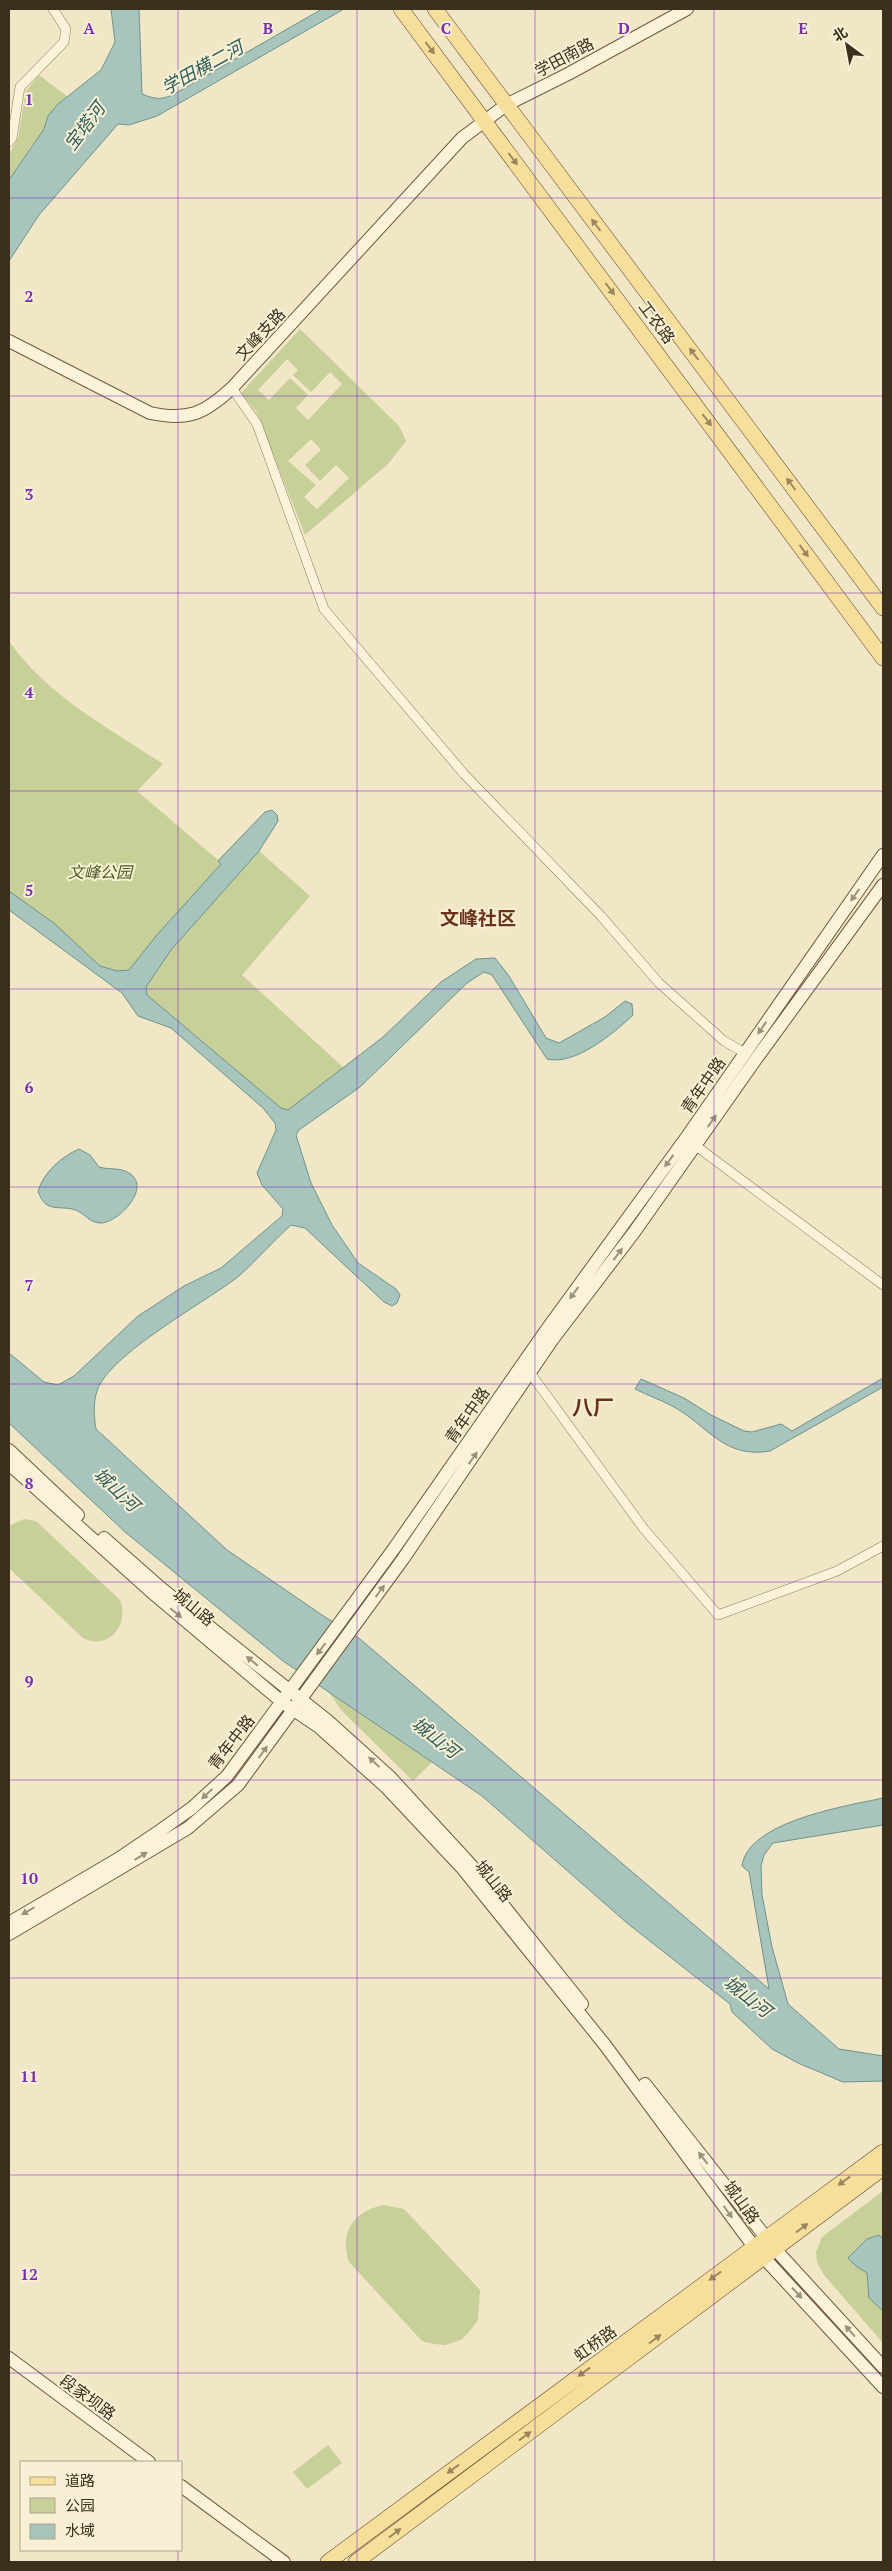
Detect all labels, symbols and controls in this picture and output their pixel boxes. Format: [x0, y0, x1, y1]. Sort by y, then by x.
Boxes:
text: A [83, 17, 95, 39]
text: B [263, 17, 273, 39]
text: C [441, 17, 451, 39]
text: D [618, 17, 630, 39]
text: E [798, 17, 808, 39]
north arrow [822, 20, 872, 70]
text: 北 [829, 22, 851, 45]
street label: 学田南路 [531, 32, 597, 82]
water label: 学田横二河 [157, 33, 250, 99]
one-way arrow [425, 41, 435, 55]
text: 1 [24, 88, 34, 110]
water label: 宝塔河 [58, 95, 112, 155]
one-way arrow [508, 152, 519, 165]
one-way arrow [591, 218, 601, 231]
one-way arrow [605, 282, 615, 296]
text: 2 [24, 285, 34, 307]
street label: 工农路 [634, 296, 680, 348]
street label: 文峰支路 [230, 303, 290, 365]
one-way arrow [689, 347, 699, 361]
one-way arrow [702, 413, 712, 427]
one-way arrow [786, 478, 797, 491]
text: 3 [24, 483, 34, 505]
one-way arrow [799, 544, 809, 557]
text: 4 [24, 681, 34, 703]
park label: 文峰公园 [68, 861, 134, 883]
text: 5 [24, 879, 34, 901]
one-way arrow [850, 888, 860, 902]
district label: 文峰社区 [440, 905, 516, 930]
one-way arrow [757, 1021, 767, 1035]
street label: 青年中路 [676, 1052, 730, 1118]
text: 6 [24, 1076, 34, 1098]
one-way arrow [707, 1114, 717, 1128]
one-way arrow [664, 1154, 674, 1168]
one-way arrow [613, 1247, 623, 1261]
text: 7 [24, 1274, 34, 1296]
one-way arrow [569, 1286, 579, 1300]
street label: 青年中路 [440, 1382, 494, 1448]
district label: 八厂 [572, 1393, 614, 1421]
one-way arrow [468, 1451, 478, 1464]
water label: 城山河 [89, 1462, 147, 1518]
text: 8 [24, 1472, 34, 1494]
street label: 城山路 [169, 1583, 219, 1631]
one-way arrow [375, 1584, 385, 1598]
one-way arrow [169, 1607, 182, 1618]
one-way arrow [316, 1642, 326, 1656]
one-way arrow [246, 1655, 259, 1666]
text: 9 [24, 1670, 34, 1692]
street label: 青年中路 [203, 1710, 259, 1774]
water label: 城山河 [407, 1711, 467, 1765]
one-way arrow [258, 1745, 268, 1759]
one-way arrow [369, 1756, 381, 1768]
one-way arrow [202, 1788, 214, 1800]
one-way arrow [135, 1852, 148, 1861]
street label: 城山路 [470, 1855, 518, 1907]
text: 10 [20, 1867, 38, 1889]
one-way arrow [21, 1907, 34, 1916]
water label: 城山河 [719, 1970, 779, 2024]
text: 11 [20, 2065, 38, 2087]
one-way arrow [698, 2152, 709, 2165]
street label: 城山路 [719, 2176, 765, 2228]
one-way arrow [837, 2176, 851, 2186]
one-way arrow [723, 2205, 734, 2218]
one-way arrow [795, 2223, 809, 2233]
text: 12 [20, 2263, 38, 2285]
one-way arrow [709, 2270, 722, 2281]
one-way arrow [791, 2287, 803, 2299]
street label: 虹桥路 [569, 2320, 621, 2366]
one-way arrow [844, 2326, 856, 2338]
one-way arrow [648, 2333, 661, 2344]
one-way arrow [577, 2367, 591, 2377]
street label: 段家坝路 [56, 2369, 120, 2425]
one-way arrow [518, 2431, 532, 2441]
legend [20, 2461, 182, 2551]
one-way arrow [447, 2463, 460, 2473]
text: 道路 [65, 2470, 95, 2490]
text: 公园 [65, 2495, 95, 2515]
text: 水域 [65, 2520, 95, 2540]
one-way arrow [388, 2528, 402, 2538]

